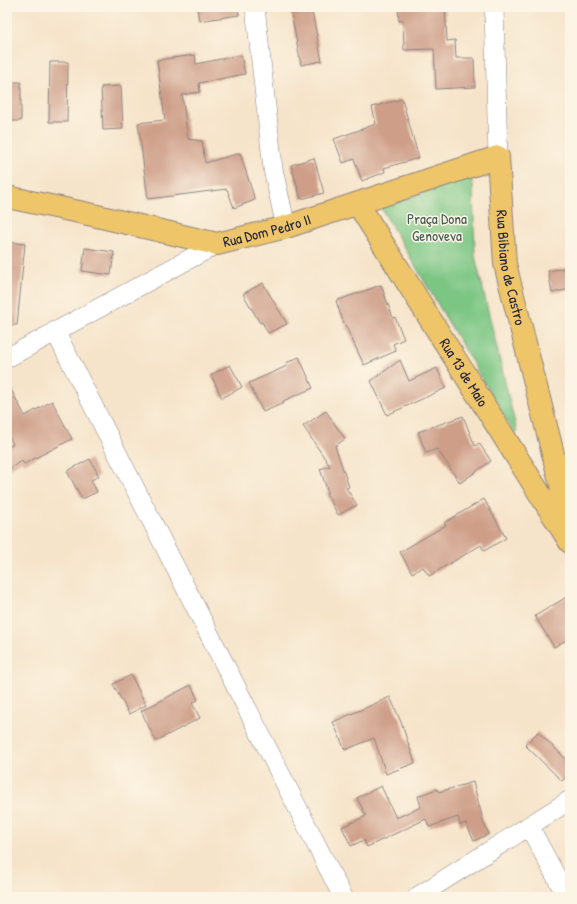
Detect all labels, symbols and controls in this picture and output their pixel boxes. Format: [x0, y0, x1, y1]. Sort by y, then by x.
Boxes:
street label: Rua Dom Pedro II [221, 208, 314, 252]
park label: Praça Dona Genoveva [407, 208, 467, 246]
street label: Rua Bibiano de Castro [491, 209, 531, 327]
street label: Rua 13 de Maio [435, 334, 494, 411]

